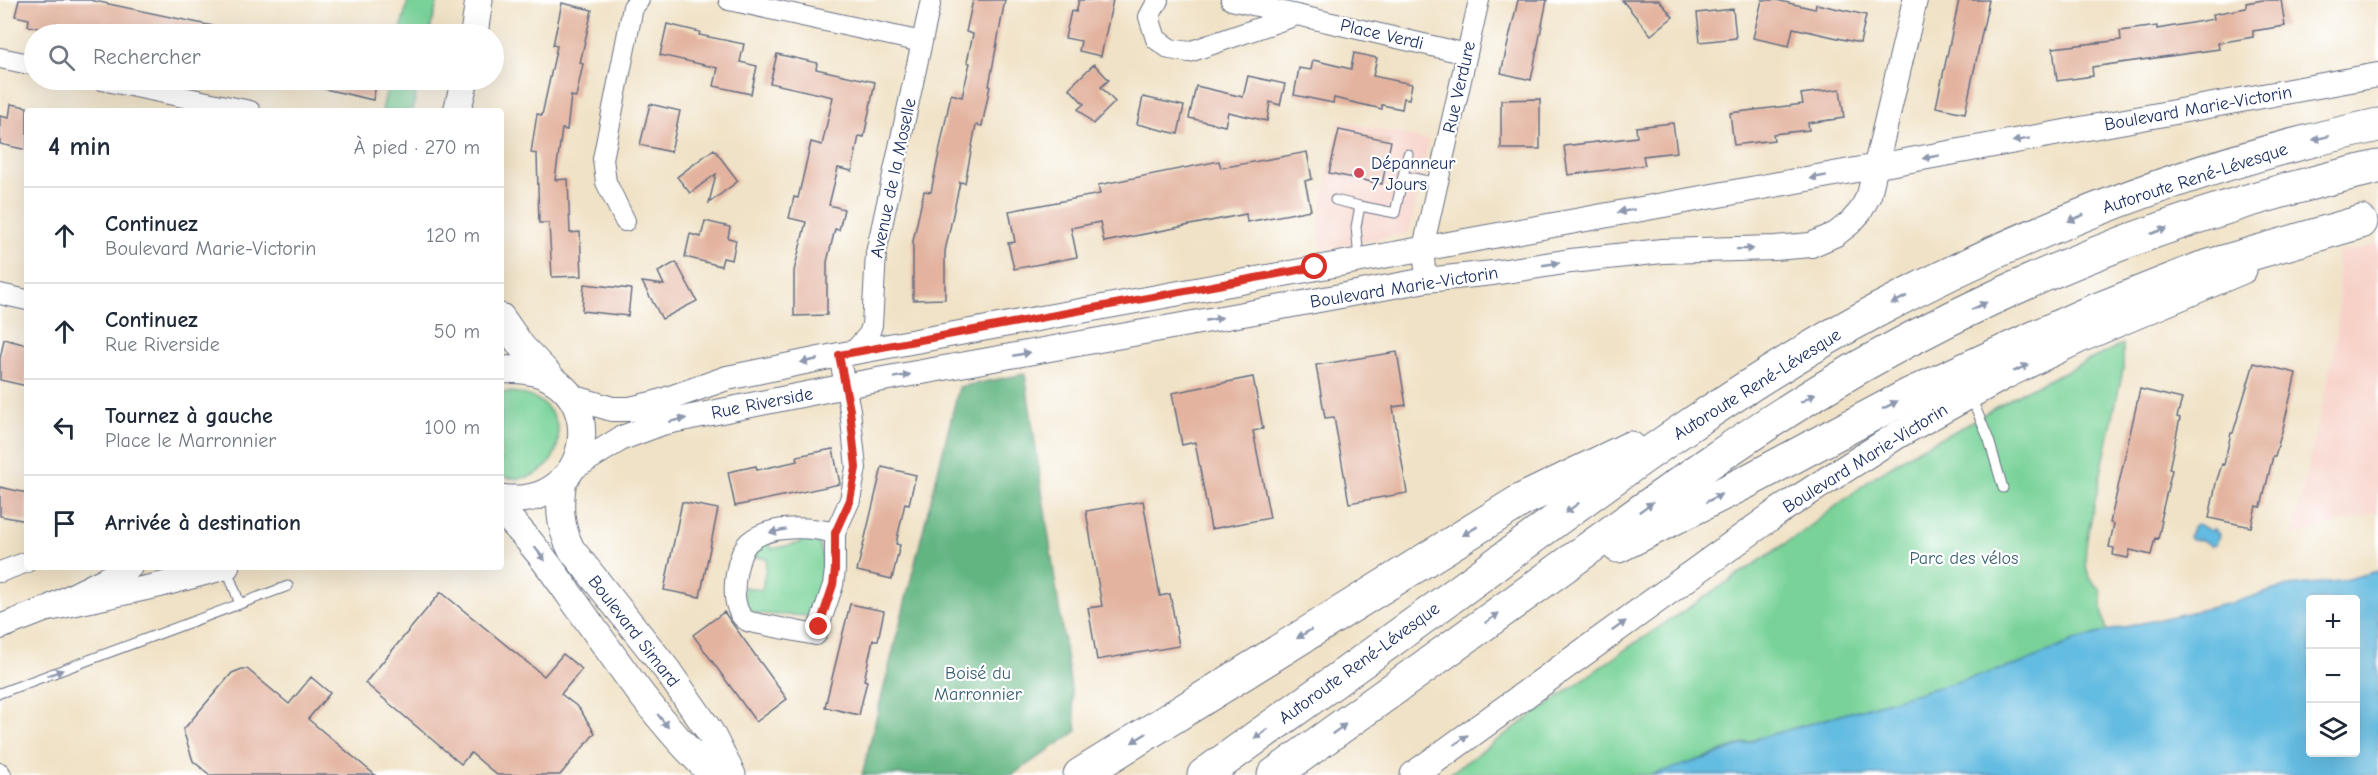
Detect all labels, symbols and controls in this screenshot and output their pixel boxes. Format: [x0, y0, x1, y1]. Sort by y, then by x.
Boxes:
street label: Place Verdi [1338, 15, 1426, 54]
search box [24, 24, 504, 90]
street label: Rue Verdure [1439, 39, 1480, 135]
icon: search [45, 41, 78, 74]
text: Rechercher [93, 44, 201, 70]
street label: Boulevard Marie-Victorin [2103, 82, 2294, 135]
street label: Avenue de la Moselle [866, 96, 921, 260]
text: 4 min [48, 132, 111, 162]
one-way arrow [2312, 134, 2330, 144]
text: À pied · 270 m [354, 136, 480, 159]
one-way arrow [2011, 136, 2030, 145]
street label: Autoroute René-Lévesque [2100, 139, 2290, 218]
place label: Dépanneur 7 Jours [1371, 153, 1456, 195]
one-way arrow [1921, 153, 1940, 162]
marker: Dépanneur 7 Jours [1352, 166, 1366, 180]
one-way arrow [1809, 172, 1828, 181]
one-way arrow [1617, 207, 1636, 216]
text: Continuez [105, 211, 198, 237]
one-way arrow [2067, 214, 2085, 223]
icon: ahead [48, 219, 81, 252]
text: 120 m [426, 224, 480, 247]
one-way arrow [2150, 225, 2168, 235]
text: Boulevard Marie-Victorin [105, 237, 316, 260]
one-way arrow [1736, 244, 1755, 254]
route start [1301, 253, 1327, 279]
one-way arrow [1542, 259, 1561, 268]
street label: Boulevard Marie-Victorin [1308, 262, 1500, 313]
one-way arrow [1890, 294, 1908, 304]
one-way arrow [1971, 301, 1988, 310]
text: Continuez [105, 307, 198, 333]
one-way arrow [1204, 314, 1223, 323]
icon: ahead [48, 315, 81, 348]
text: 50 m [434, 320, 480, 343]
street label: Autoroute René-Lévesque [1670, 324, 1845, 445]
text: Rue Riverside [105, 333, 220, 356]
one-way arrow [1013, 349, 1032, 358]
one-way arrow [799, 357, 818, 366]
one-way arrow [2013, 363, 2030, 372]
one-way arrow [893, 371, 912, 380]
street label: Rue Riverside [709, 383, 815, 424]
one-way arrow [1800, 393, 1817, 403]
street label: Boulevard Marie-Victorin [1779, 399, 1951, 518]
one-way arrow [1882, 400, 1899, 410]
text: Tournez à gauche [105, 403, 273, 429]
icon: left [48, 411, 81, 444]
one-way arrow [668, 415, 687, 424]
text: 100 m [425, 416, 480, 439]
text: Place le Marronnier [105, 429, 276, 452]
one-way arrow [1706, 493, 1723, 503]
one-way arrow [1638, 501, 1653, 513]
one-way arrow [1564, 502, 1579, 514]
icon: arrive [48, 507, 81, 540]
text: Arrivée à destination [105, 510, 301, 536]
one-way arrow [1462, 526, 1478, 537]
one-way arrow [769, 527, 787, 537]
one-way arrow [534, 547, 546, 562]
park label: Parc des vélos [1910, 548, 2018, 569]
street label: Boulevard Simard [584, 571, 684, 691]
map controls [2306, 595, 2360, 757]
button: + [2306, 595, 2360, 649]
street label: Autoroute René-Lévesque [1275, 598, 1444, 729]
one-way arrow [1484, 612, 1500, 624]
route end [805, 613, 831, 639]
one-way arrow [1611, 620, 1627, 632]
one-way arrow [1296, 628, 1312, 639]
button: − [2306, 649, 2360, 703]
park label: Boisé du Marronnier [934, 663, 1023, 705]
one-way arrow [46, 667, 64, 677]
button: layers [2306, 703, 2360, 757]
one-way arrow [657, 713, 670, 729]
one-way arrow [1331, 723, 1346, 735]
one-way arrow [1254, 728, 1270, 740]
one-way arrow [1131, 732, 1147, 743]
one-way arrow [1453, 734, 1469, 746]

